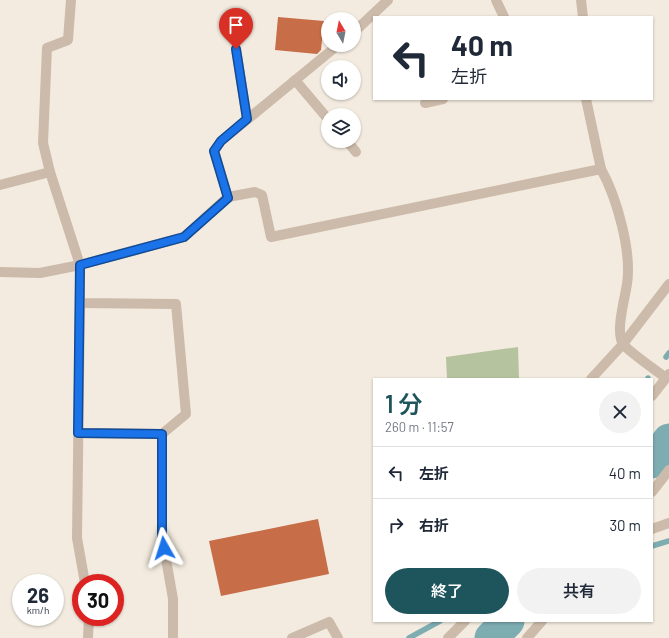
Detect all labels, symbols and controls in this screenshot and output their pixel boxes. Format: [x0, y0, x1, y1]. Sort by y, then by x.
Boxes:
pin [219, 8, 253, 49]
north arrow [321, 12, 361, 52]
map controls [321, 12, 361, 148]
icon: arrive [225, 14, 247, 36]
text: 40 m [451, 28, 513, 62]
icon: left [385, 32, 437, 84]
button: sound [321, 60, 361, 100]
text: 左折 [451, 65, 487, 87]
button: layers [321, 108, 361, 148]
text: 1 分 [385, 389, 422, 418]
button: close [599, 391, 641, 433]
text: 260 m · 11:57 [385, 419, 454, 435]
icon: left [385, 462, 407, 484]
text: 左折 [419, 464, 449, 482]
text: 40 m [609, 464, 641, 482]
icon: right [385, 514, 407, 536]
text: 右折 [419, 516, 449, 534]
text: 30 m [609, 516, 641, 534]
position arrow [143, 527, 185, 569]
button: 終了 [385, 568, 509, 614]
button: 共有 [517, 568, 641, 614]
speed limit sign: 30 [72, 574, 124, 626]
text: 26 [27, 583, 49, 607]
text: km/h [27, 604, 49, 616]

